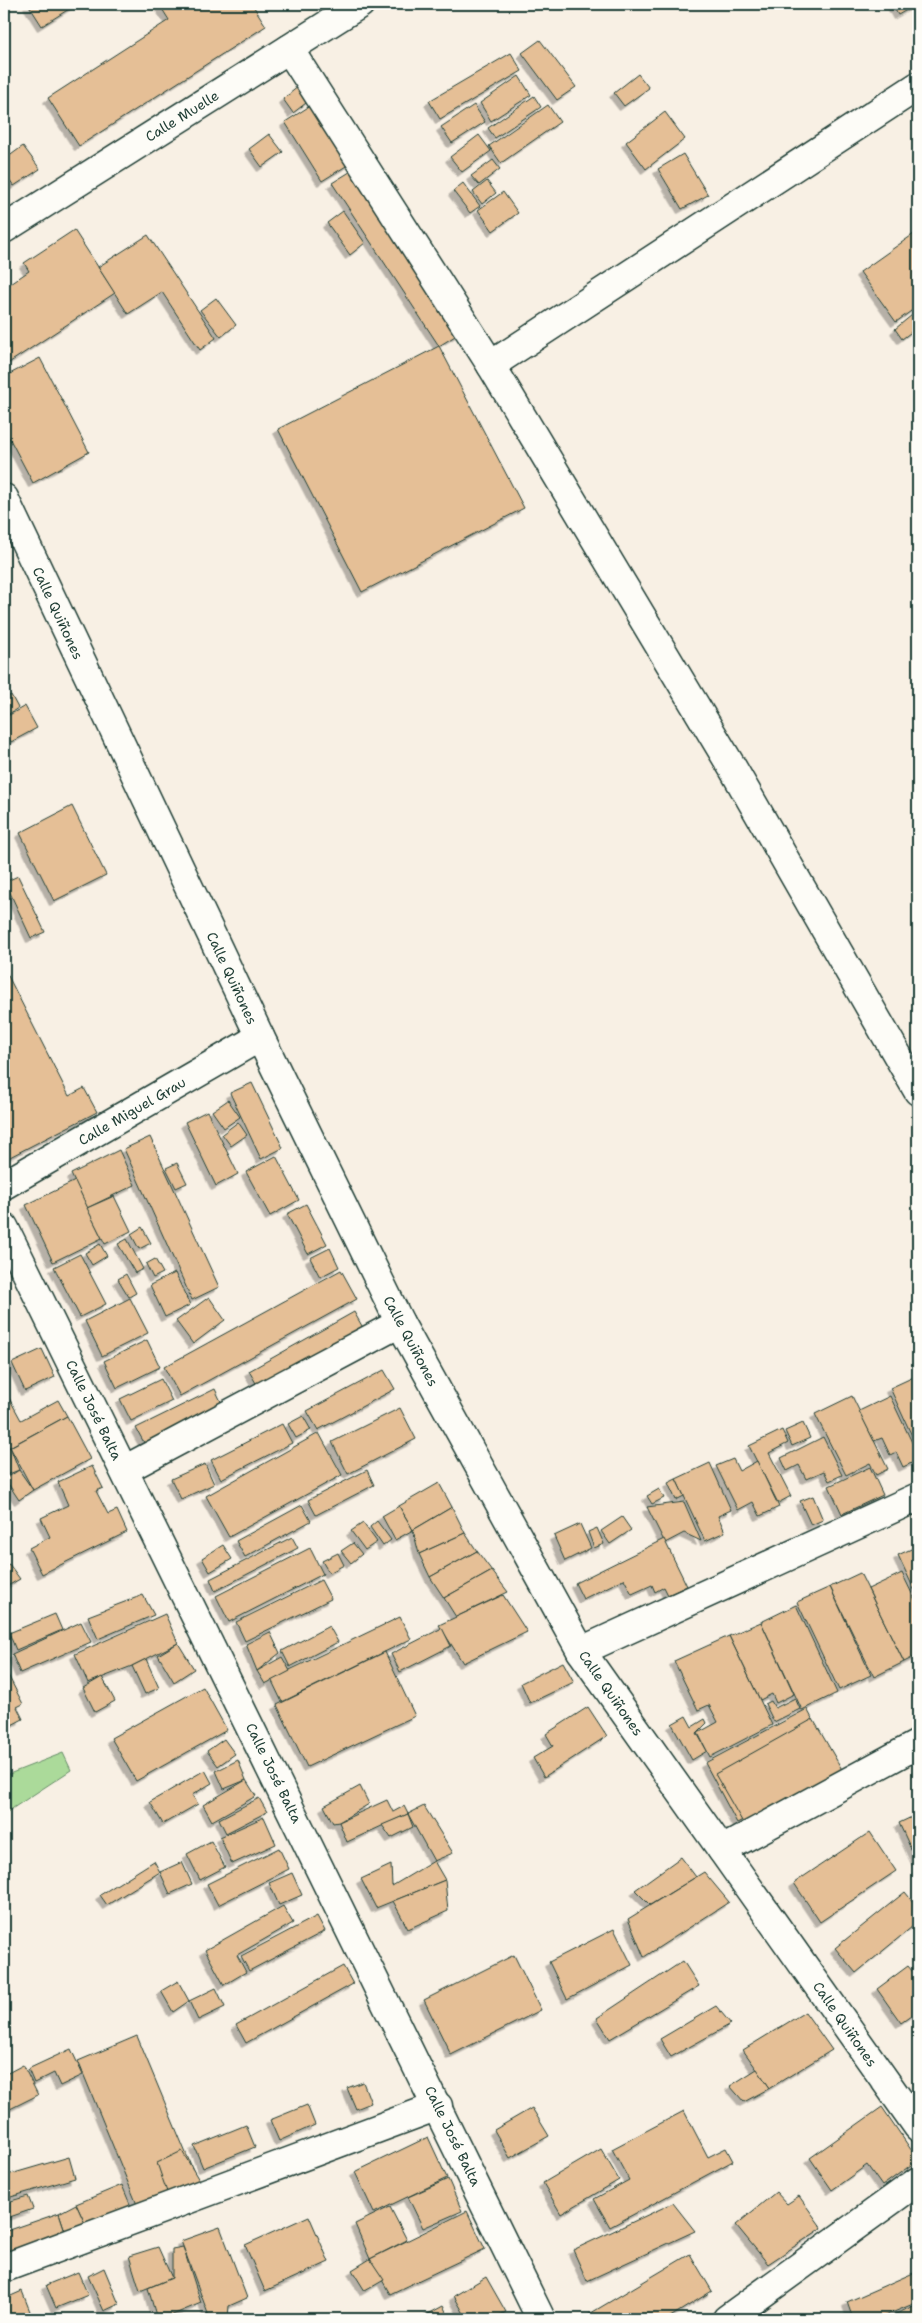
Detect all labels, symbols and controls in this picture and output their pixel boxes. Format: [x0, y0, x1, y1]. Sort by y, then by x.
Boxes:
street label: Calle Muelle [142, 86, 222, 146]
street label: Calle Quiñones [29, 564, 87, 662]
street label: Calle Quiñones [203, 929, 261, 1027]
street label: Calle Miguel Grau [75, 1073, 189, 1149]
street label: Calle Quiñones [380, 1293, 442, 1389]
street label: Calle José Balta [62, 1357, 126, 1463]
street label: Calle Quiñones [575, 1647, 647, 1739]
street label: Calle José Balta [242, 1720, 306, 1826]
street label: Calle Quiñones [809, 1978, 881, 2070]
street label: Calle José Balta [421, 2083, 485, 2189]

